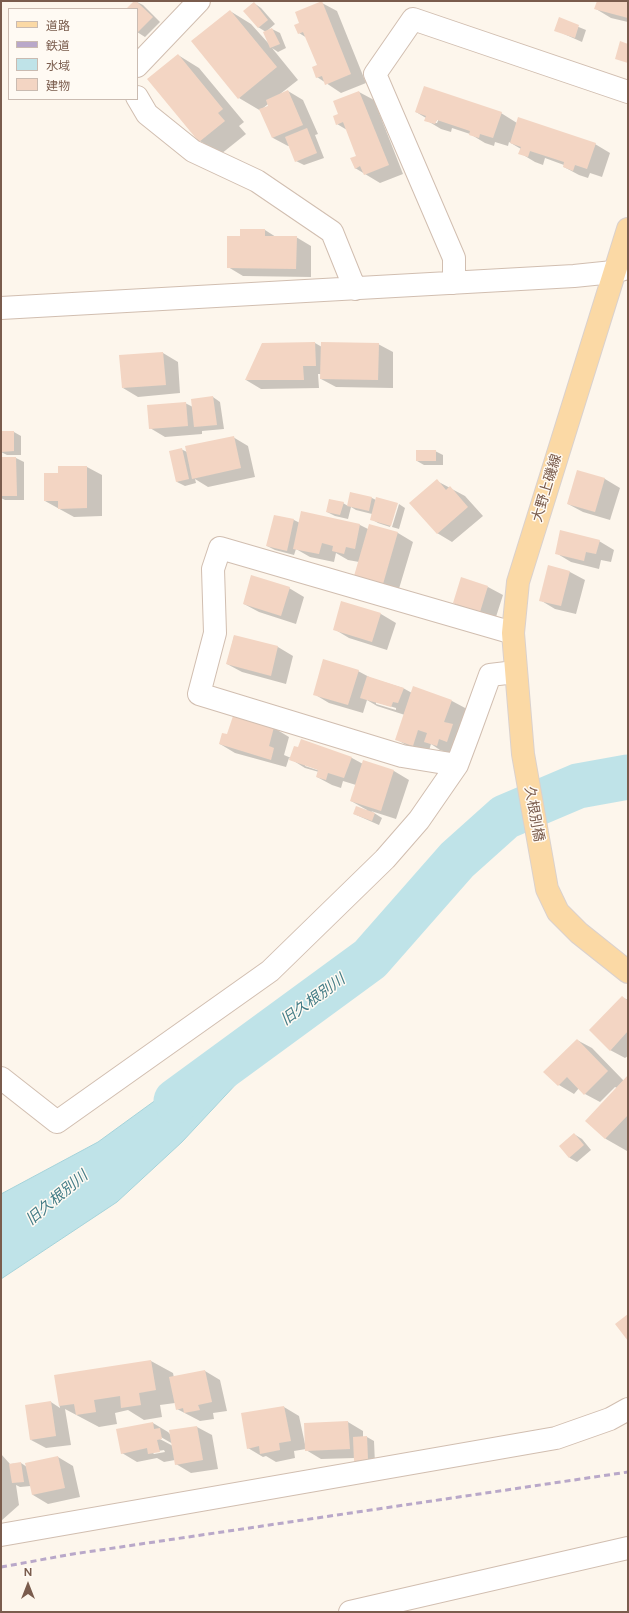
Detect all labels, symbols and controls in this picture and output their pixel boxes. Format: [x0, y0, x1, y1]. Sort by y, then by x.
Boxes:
legend [8, 8, 138, 100]
text: 道路 [46, 19, 70, 33]
text: 鉄道 [46, 39, 70, 53]
text: 水域 [46, 59, 70, 73]
text: 建物 [46, 79, 70, 93]
street label: 大野上磯線 [529, 452, 565, 524]
street label: 久根別橋 [521, 785, 547, 843]
water label: 旧久根別川 [277, 971, 349, 1029]
water label: 旧久根別川 [22, 1167, 92, 1229]
north arrow [8, 1565, 48, 1605]
text: N [24, 1566, 32, 1579]

